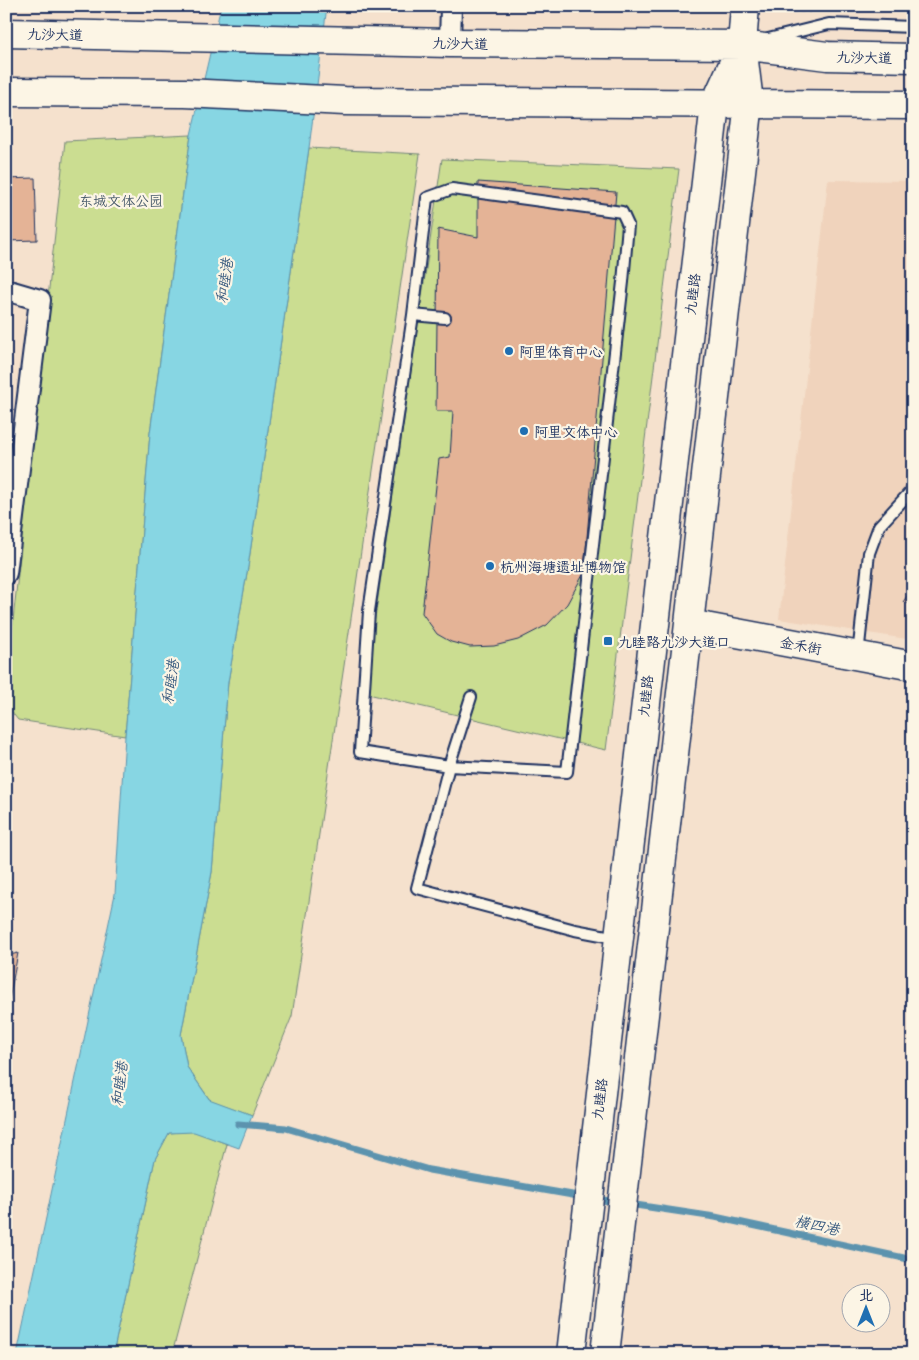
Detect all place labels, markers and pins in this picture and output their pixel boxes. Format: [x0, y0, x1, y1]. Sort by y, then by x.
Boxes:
place label: 阿里体育中心 [519, 342, 603, 361]
marker: 阿里体育中心 [503, 345, 515, 357]
place label: 阿里文体中心 [534, 422, 618, 441]
marker: 阿里文体中心 [518, 425, 530, 437]
place label: 杭州海塘遗址博物馆 [500, 557, 626, 576]
marker: 杭州海塘遗址博物馆 [484, 560, 496, 572]
place label: 九睦路九沙大道口 [618, 632, 730, 651]
marker: 九睦路九沙大道口 [602, 635, 614, 647]

